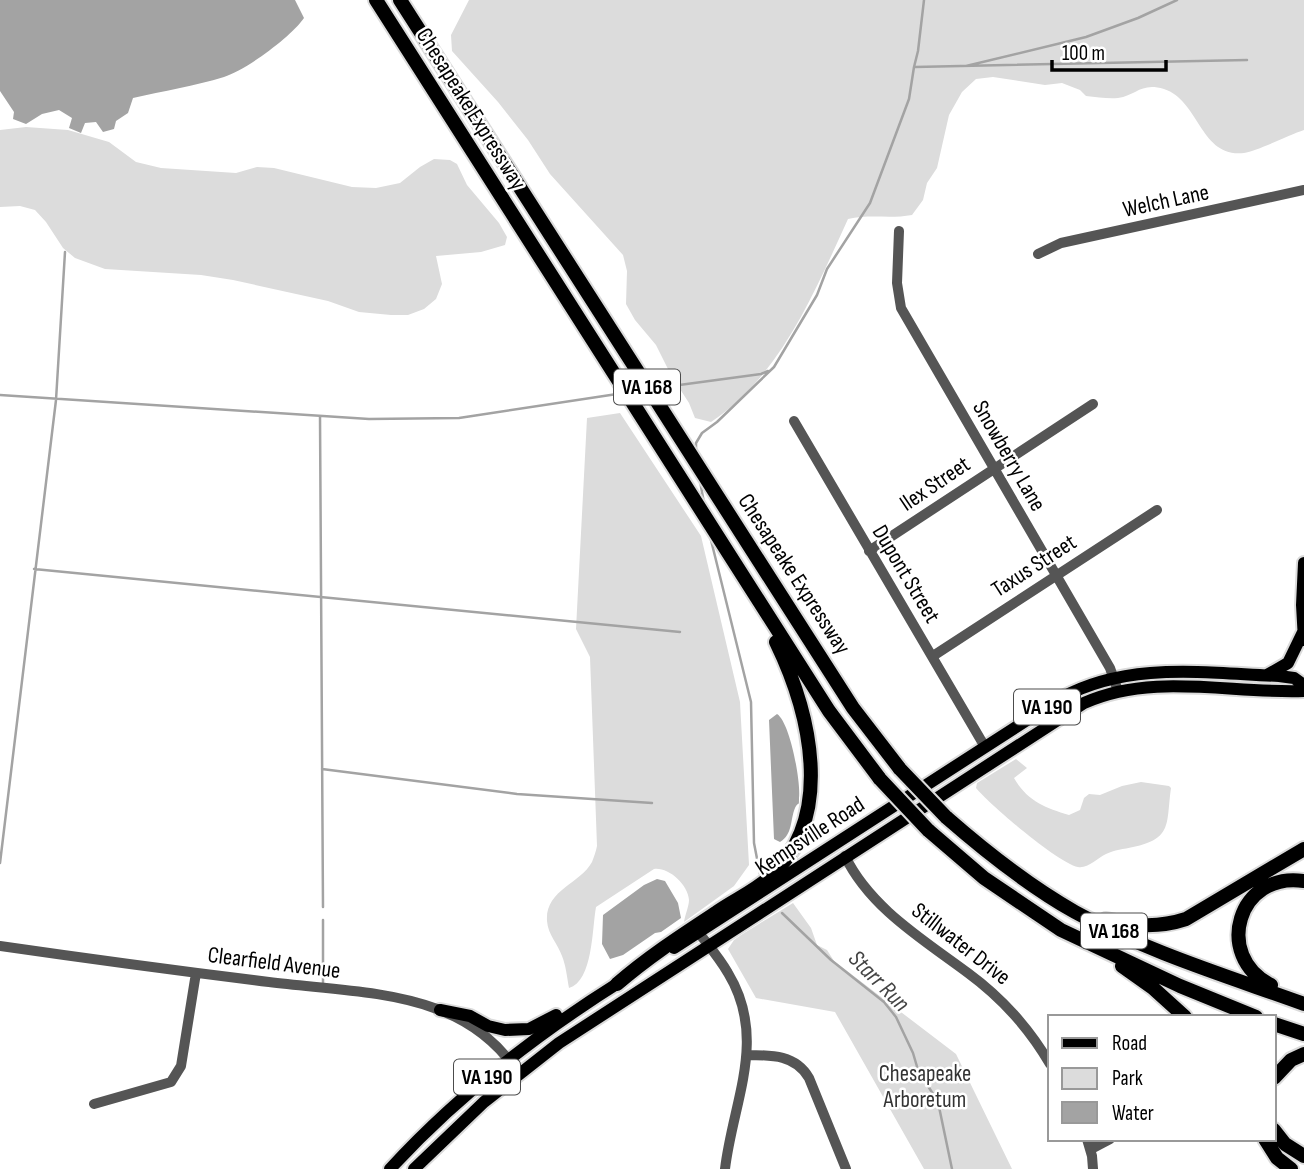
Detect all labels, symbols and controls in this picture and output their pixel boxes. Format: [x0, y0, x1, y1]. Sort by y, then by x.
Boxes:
street label: Chesapeake Expressway [410, 23, 532, 195]
scale bar [1052, 28, 1166, 72]
text: 100 m [1062, 41, 1105, 66]
street label: Welch Lane [1120, 178, 1212, 224]
road number: VA 168 [614, 370, 680, 404]
street label: Snowberry Lane [966, 396, 1052, 516]
street label: Ilex Street [895, 450, 975, 518]
street label: Chesapeake Expressway [732, 488, 856, 660]
street label: Dupont Street [866, 520, 946, 628]
street label: Taxus Street [986, 528, 1082, 604]
road number: VA 190 [1014, 690, 1080, 724]
street label: Kempsville Road [750, 790, 870, 882]
street label: Stillwater Drive [906, 897, 1016, 991]
road number: VA 168 [1081, 914, 1147, 948]
street label: Clearfield Avenue [206, 941, 342, 985]
water label: Starr Run [842, 944, 916, 1018]
legend [1048, 1015, 1276, 1141]
text: Road [1112, 1031, 1147, 1056]
road number: VA 190 [454, 1060, 520, 1094]
park label: Chesapeake Arboretum [879, 1060, 971, 1114]
text: Park [1112, 1066, 1143, 1091]
text: Water [1112, 1101, 1154, 1126]

